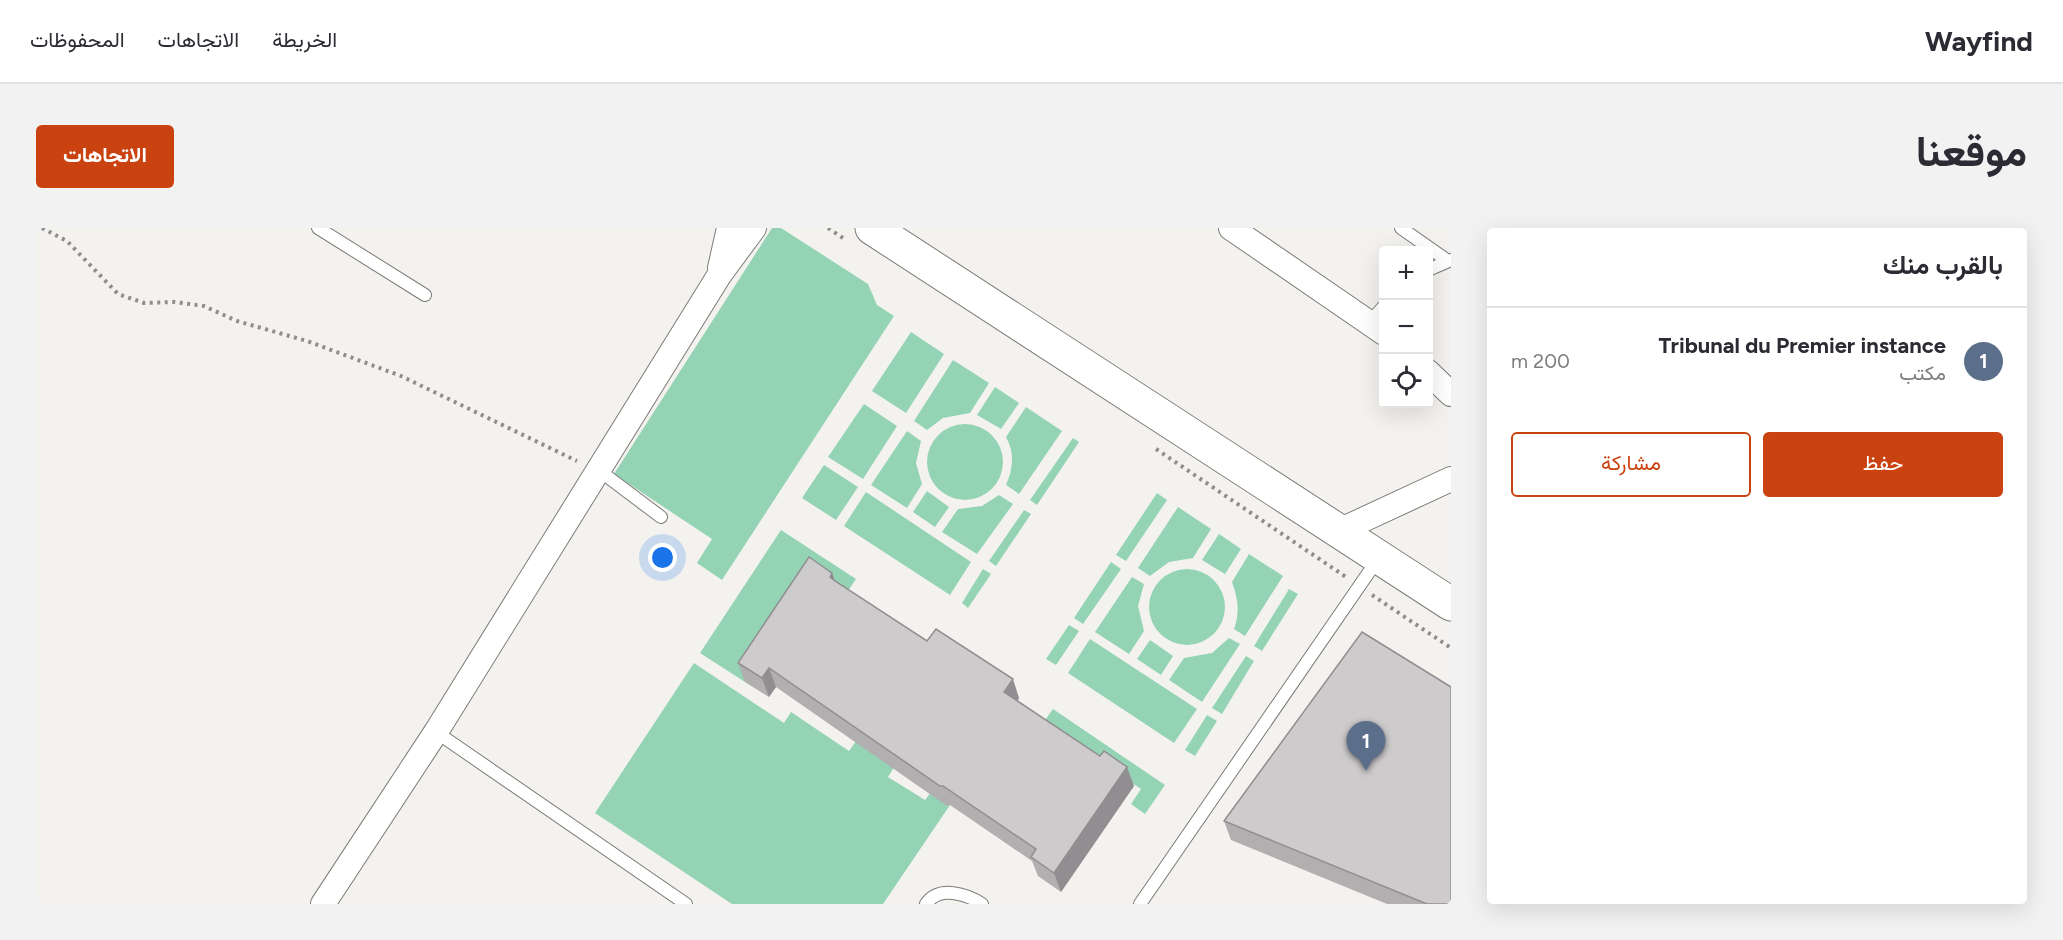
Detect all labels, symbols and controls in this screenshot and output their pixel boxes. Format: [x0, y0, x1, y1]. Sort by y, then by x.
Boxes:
text: Wayfind [1925, 24, 2033, 58]
text: المحفوظات [30, 27, 125, 52]
text: الاتجاهات [158, 27, 239, 52]
text: الخريطة [272, 27, 337, 52]
button: الاتجاهات [36, 125, 174, 188]
text: موقعنا [1916, 126, 2027, 177]
map controls [1379, 246, 1433, 408]
button: + [1379, 246, 1433, 300]
text: بالقرب منك [1883, 249, 2003, 281]
button: − [1379, 300, 1433, 354]
text: Tribunal du Premier instance [1659, 332, 1946, 359]
text: 200 m [1511, 349, 1570, 373]
text: 1 [1979, 349, 1988, 373]
button: locate [1379, 354, 1433, 408]
text: مكتب [1899, 361, 1946, 385]
button: مشاركة [1511, 432, 1751, 497]
button: حفظ [1763, 432, 2003, 497]
your location [648, 543, 677, 572]
pin: 1 [1346, 722, 1386, 771]

